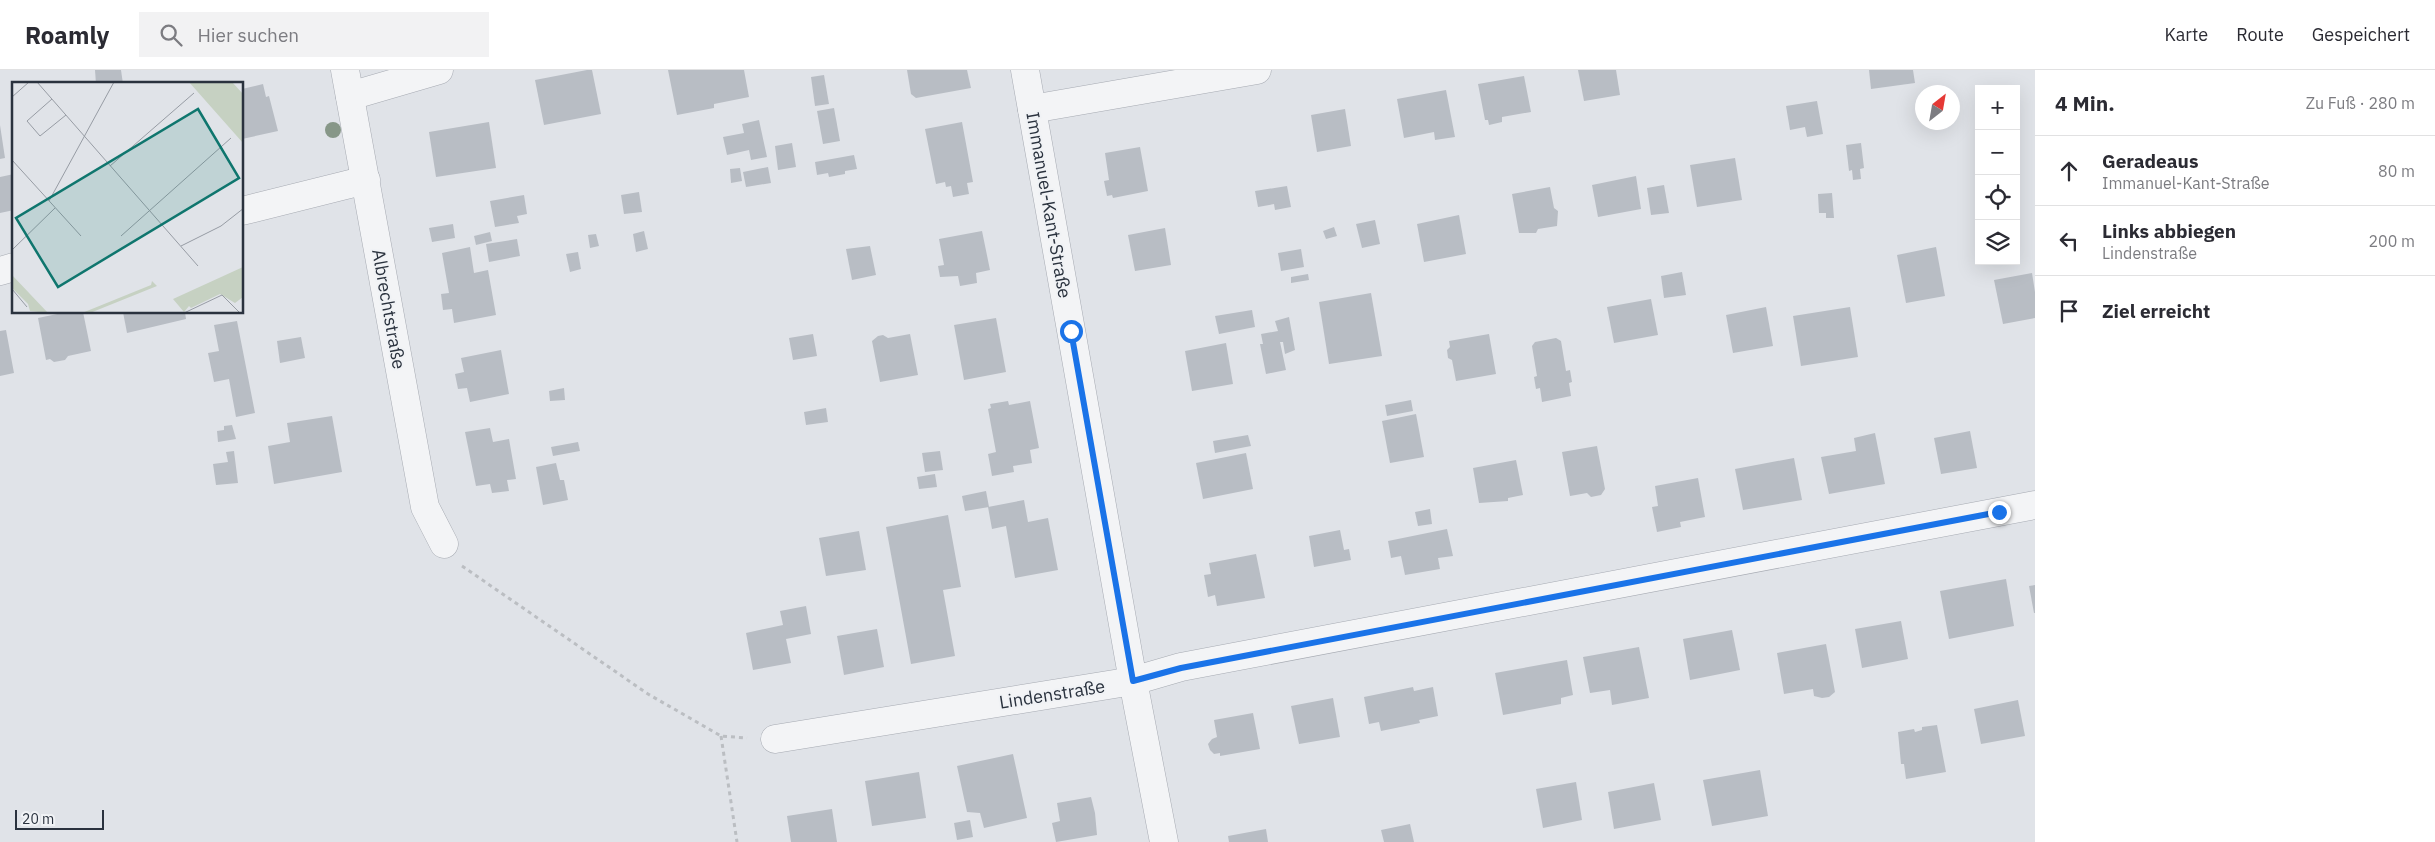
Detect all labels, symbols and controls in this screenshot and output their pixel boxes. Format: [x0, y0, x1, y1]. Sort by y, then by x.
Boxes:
search box [139, 12, 489, 57]
text: Roamly [25, 19, 109, 51]
icon: search [157, 21, 185, 49]
text: Hier suchen [197, 23, 299, 47]
text: Karte [2165, 23, 2208, 46]
text: Route [2236, 23, 2284, 46]
text: Gespeichert [2312, 23, 2410, 46]
inset map [12, 82, 244, 314]
north arrow [1915, 85, 1960, 130]
map controls [1975, 85, 2020, 265]
button: + [1975, 85, 2020, 130]
text: 4 Min. [2055, 89, 2115, 117]
text: Zu Fuß · 280 m [2306, 93, 2415, 113]
street label: Immanuel-Kant-Straße [1021, 110, 1077, 300]
button: − [1975, 130, 2020, 175]
text: Geradeaus [2102, 149, 2199, 173]
icon: ahead [2055, 157, 2083, 185]
text: 80 m [2378, 161, 2415, 181]
text: Immanuel-Kant-Straße [2102, 173, 2270, 193]
button: locate [1975, 175, 2020, 220]
text: Links abbiegen [2102, 219, 2236, 243]
button: layers [1975, 220, 2020, 265]
icon: left [2055, 227, 2083, 255]
text: 200 m [2368, 231, 2415, 251]
text: Lindenstraße [2102, 243, 2197, 263]
street label: Albrechtstraße [367, 247, 411, 371]
icon: arrive [2055, 297, 2083, 325]
text: Ziel erreicht [2102, 299, 2210, 323]
route start [1060, 320, 1083, 343]
route end [1988, 501, 2011, 524]
street label: Lindenstraße [997, 674, 1107, 714]
scale bar [15, 807, 104, 830]
text: 20 m [22, 810, 54, 828]

